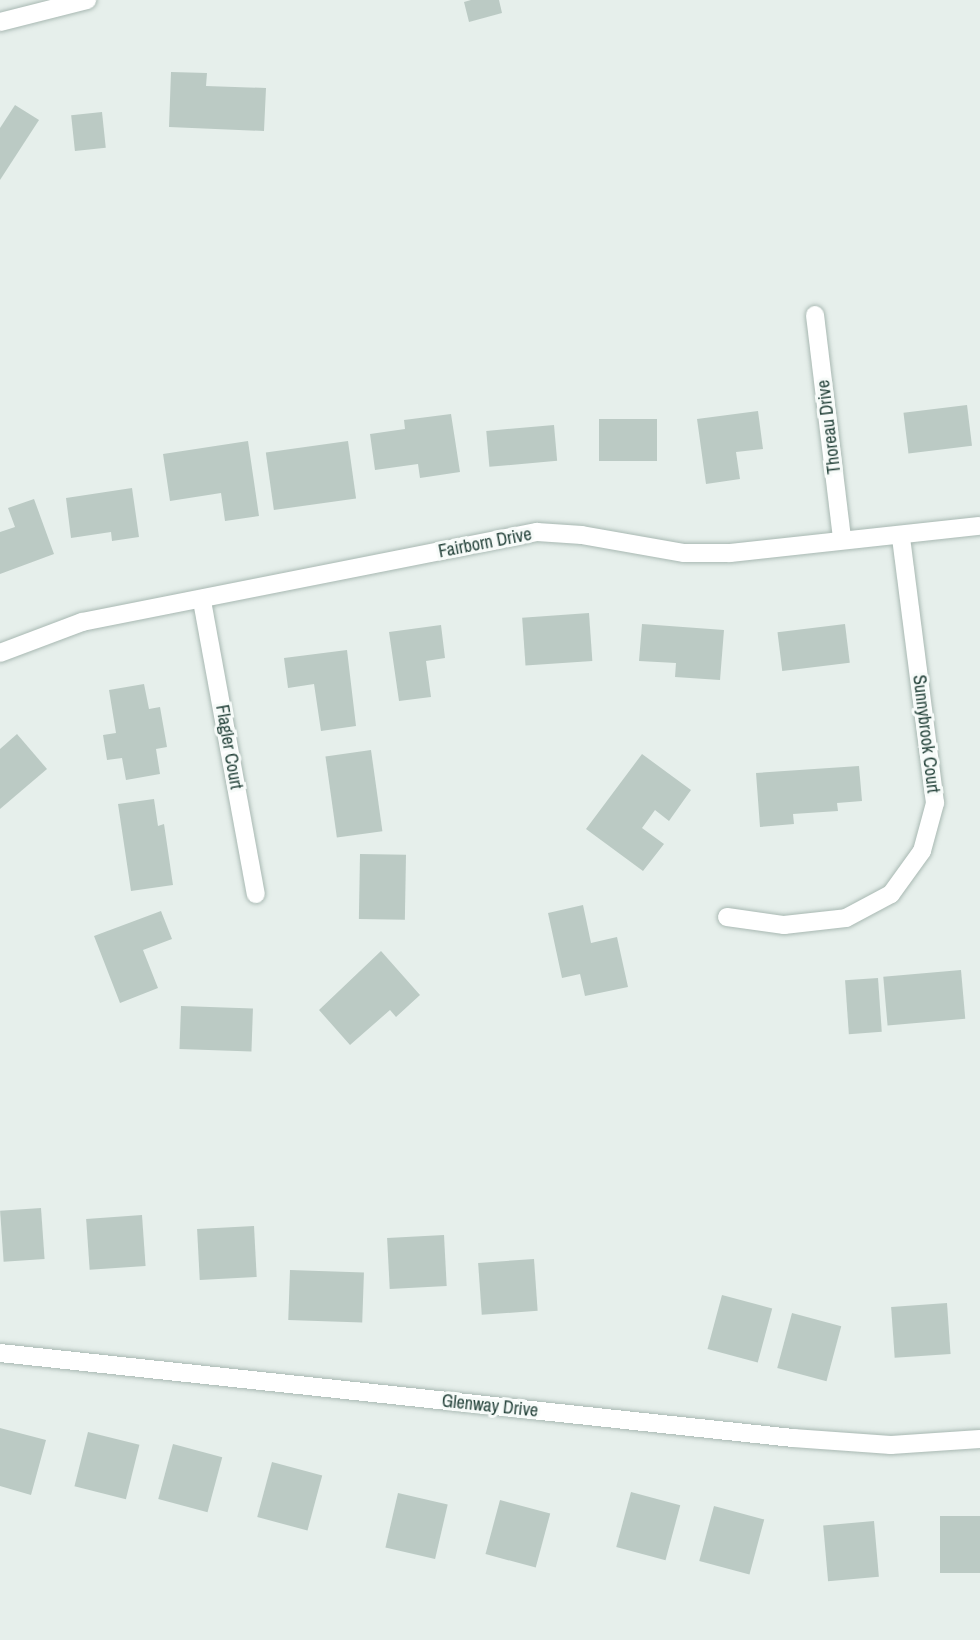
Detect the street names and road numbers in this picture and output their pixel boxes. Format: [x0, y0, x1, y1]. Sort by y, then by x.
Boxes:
street label: Thoreau Drive [813, 379, 845, 475]
street label: Fairborn Drive [437, 523, 533, 563]
street label: Sunnybrook Court [908, 674, 944, 794]
street label: Flagler Court [211, 703, 247, 791]
street label: Glenway Drive [441, 1390, 539, 1422]

